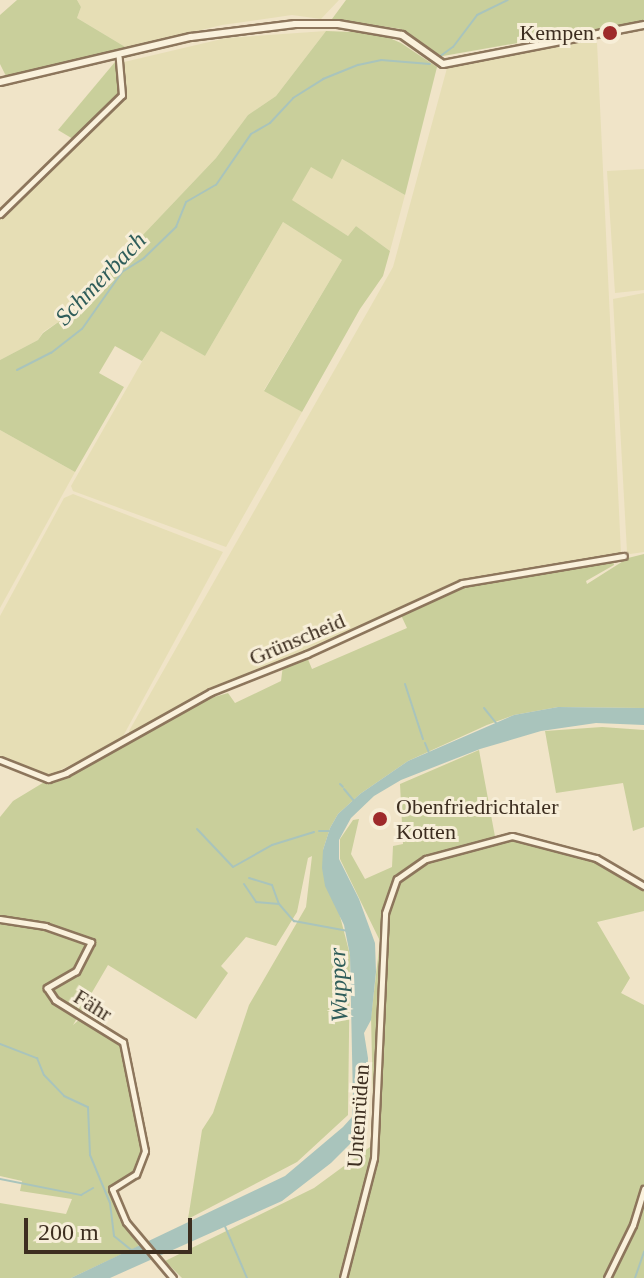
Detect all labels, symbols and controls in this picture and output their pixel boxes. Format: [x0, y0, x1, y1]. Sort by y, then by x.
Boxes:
place label: Kempen [519, 20, 594, 46]
marker: Kempen [601, 24, 619, 42]
water label: Schmerbach [49, 226, 153, 332]
street label: Grünscheid [245, 607, 349, 671]
place label: Obenfriedrichtaler Kotten [396, 793, 558, 844]
marker: Obenfriedrichtaler Kotten [371, 810, 389, 828]
water label: Wupper [323, 947, 355, 1023]
street label: Fähr [69, 983, 117, 1027]
street label: Untenrüden [341, 1063, 375, 1169]
scale bar [28, 1202, 196, 1252]
text: 200 m [38, 1219, 99, 1245]

